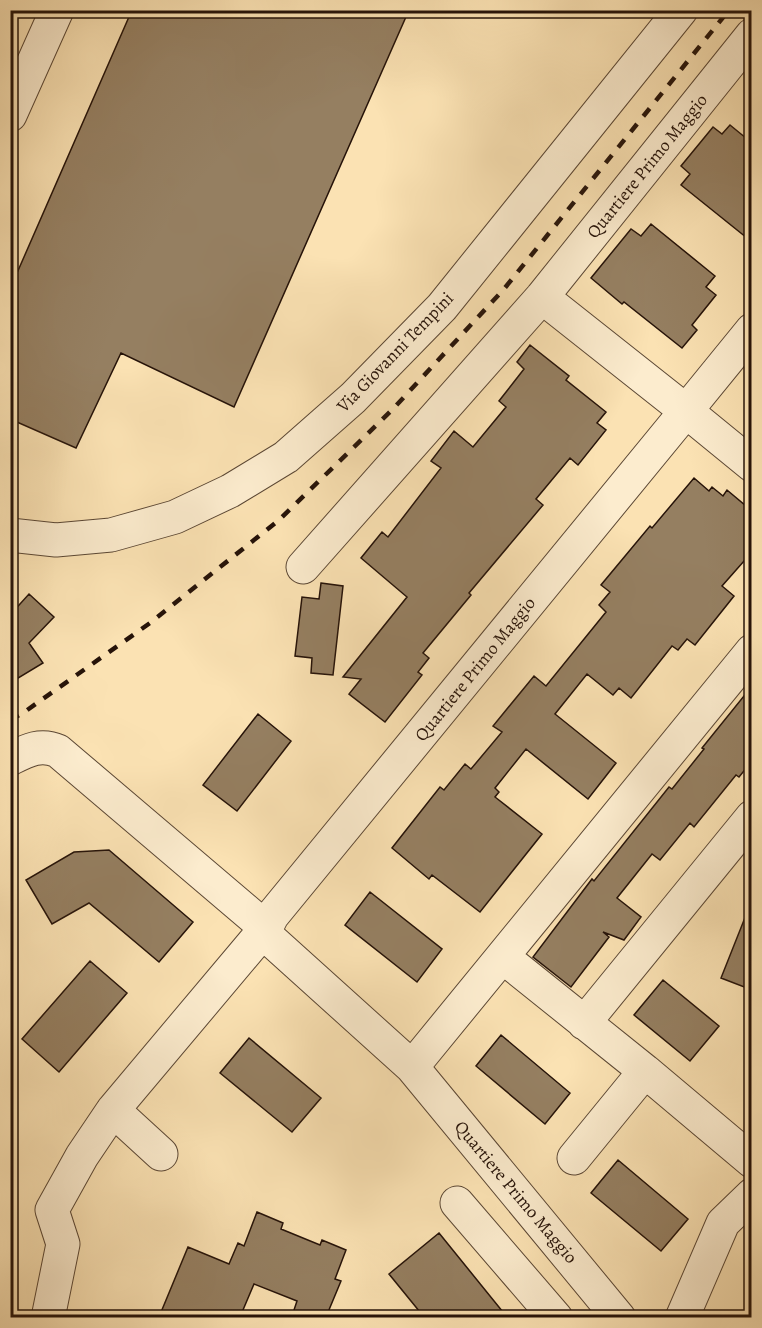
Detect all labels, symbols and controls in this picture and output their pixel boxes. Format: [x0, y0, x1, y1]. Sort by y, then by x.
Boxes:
street label: Quartiere Primo Maggio [581, 89, 713, 243]
street label: Via Giovanni Tempini [331, 287, 459, 418]
street label: Quartiere Primo Maggio [409, 592, 541, 746]
street label: Quartiere Primo Maggio [449, 1115, 583, 1269]

